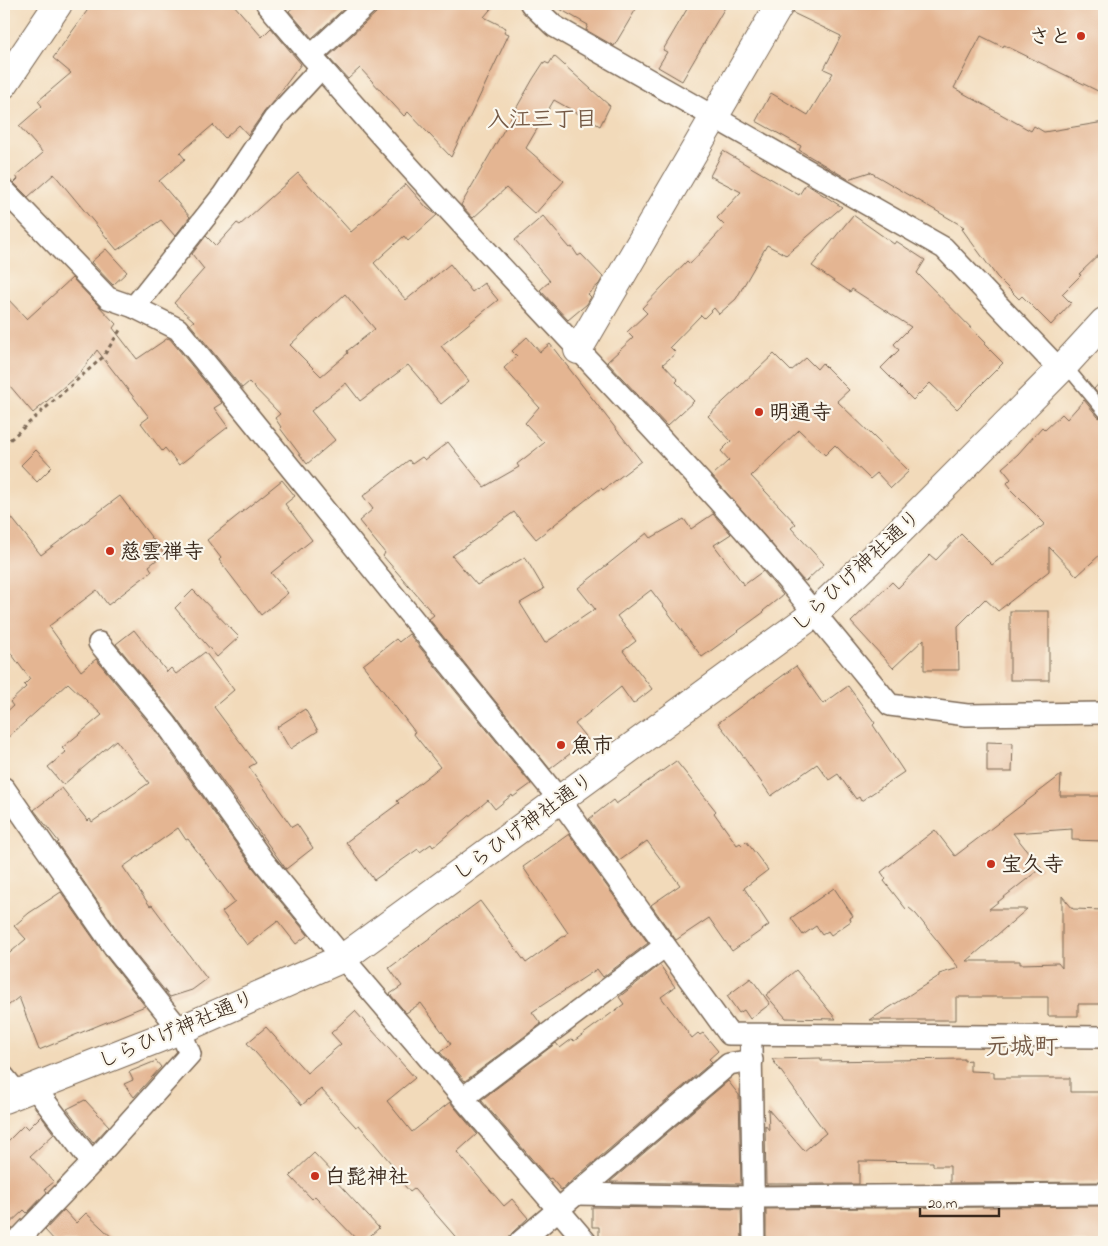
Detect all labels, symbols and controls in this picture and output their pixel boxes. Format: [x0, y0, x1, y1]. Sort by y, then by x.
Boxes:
place label: さと [1029, 23, 1071, 53]
marker: さと [1075, 30, 1087, 42]
district label: 入江三丁目 [487, 105, 597, 137]
place label: 明通寺 [769, 399, 832, 429]
marker: 明通寺 [753, 406, 765, 418]
street label: しらひげ神社通り [786, 503, 929, 640]
place label: 慈雲禅寺 [120, 538, 204, 568]
marker: 慈雲禅寺 [104, 545, 116, 557]
place label: 魚市 [571, 732, 613, 762]
marker: 魚市 [555, 739, 567, 751]
street label: しらひげ神社通り [447, 766, 601, 889]
place label: 宝久寺 [1001, 851, 1064, 881]
marker: 宝久寺 [985, 858, 997, 870]
street label: しらひげ神社通り [94, 984, 260, 1077]
district label: 元城町 [986, 1031, 1058, 1066]
place label: 白髭神社 [325, 1163, 409, 1193]
marker: 白髭神社 [309, 1170, 321, 1182]
scale bar [920, 1186, 999, 1218]
text: 20 m [928, 1193, 958, 1215]

